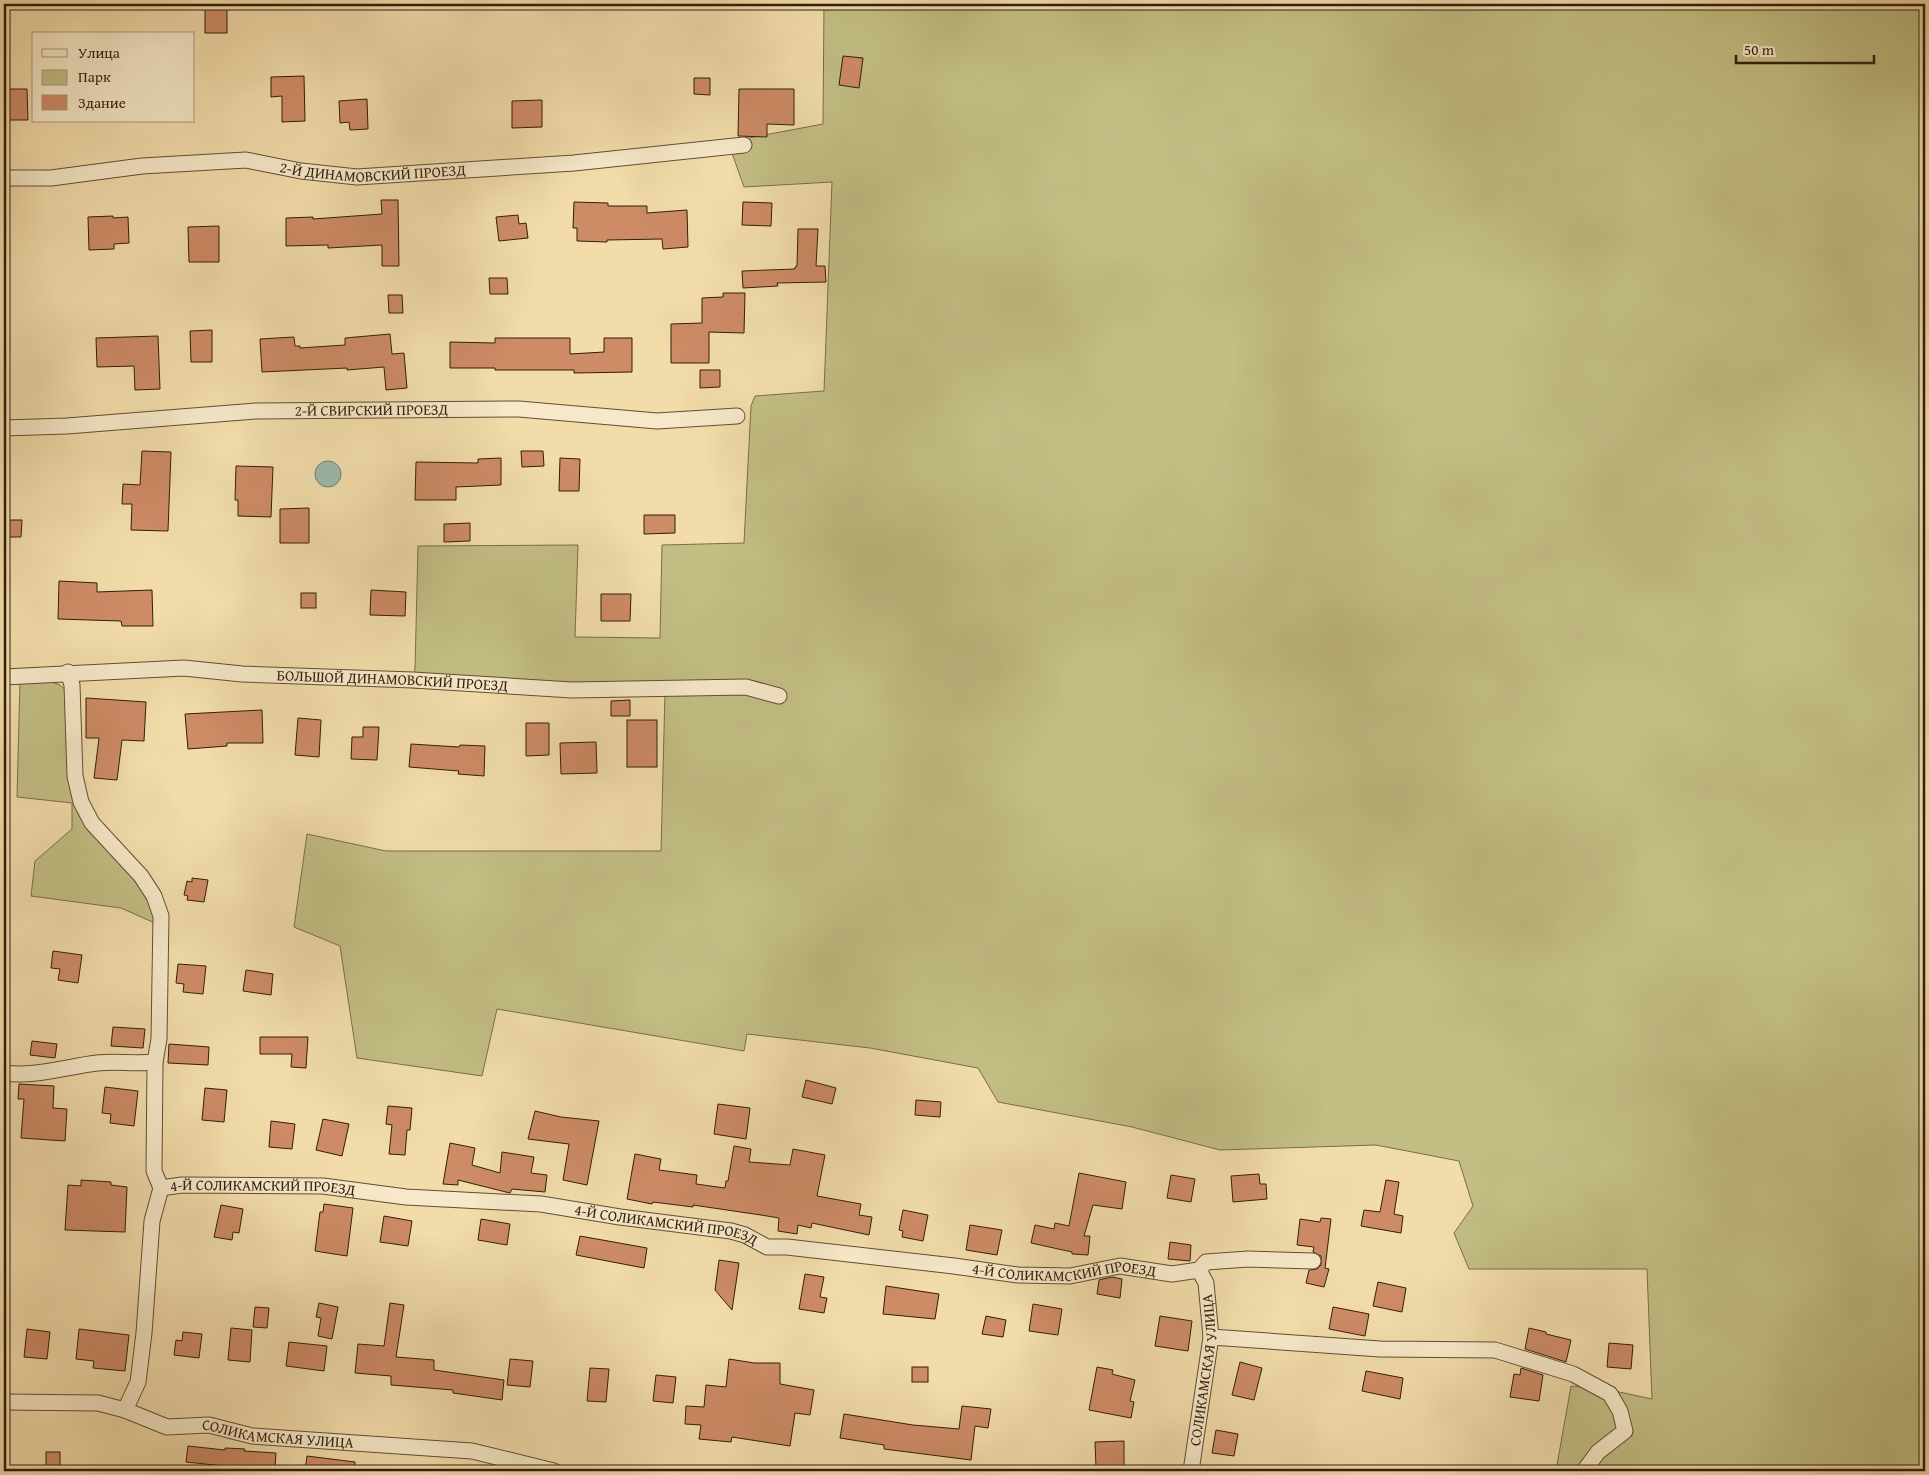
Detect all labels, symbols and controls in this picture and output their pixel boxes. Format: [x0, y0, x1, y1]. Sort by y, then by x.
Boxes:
legend [32, 32, 195, 122]
scale bar [1736, 32, 1874, 64]
text: 50 m [1744, 39, 1775, 60]
text: Улица [78, 42, 121, 63]
text: Парк [78, 66, 111, 87]
text: Здание [78, 92, 126, 113]
street label: 2-Й ДИНАМОВСКИЙ ПРОЕЗД [278, 156, 467, 187]
street label: 2-Й СВИРСКИЙ ПРОЕЗД [295, 399, 449, 421]
street label: БОЛЬШОЙ ДИНАМОВСКИЙ ПРОЕЗД [276, 664, 509, 696]
street label: 4-Й СОЛИКАМСКИЙ ПРОЕЗД [169, 1174, 357, 1200]
street label: 4-Й СОЛИКАМСКИЙ ПРОЕЗД [573, 1199, 762, 1250]
street label: 4-Й СОЛИКАМСКИЙ ПРОЕЗД [971, 1255, 1158, 1286]
street label: СОЛИКАМСКАЯ УЛИЦА [1184, 1293, 1221, 1447]
street label: СОЛИКАМСКАЯ УЛИЦА [202, 1414, 354, 1453]

